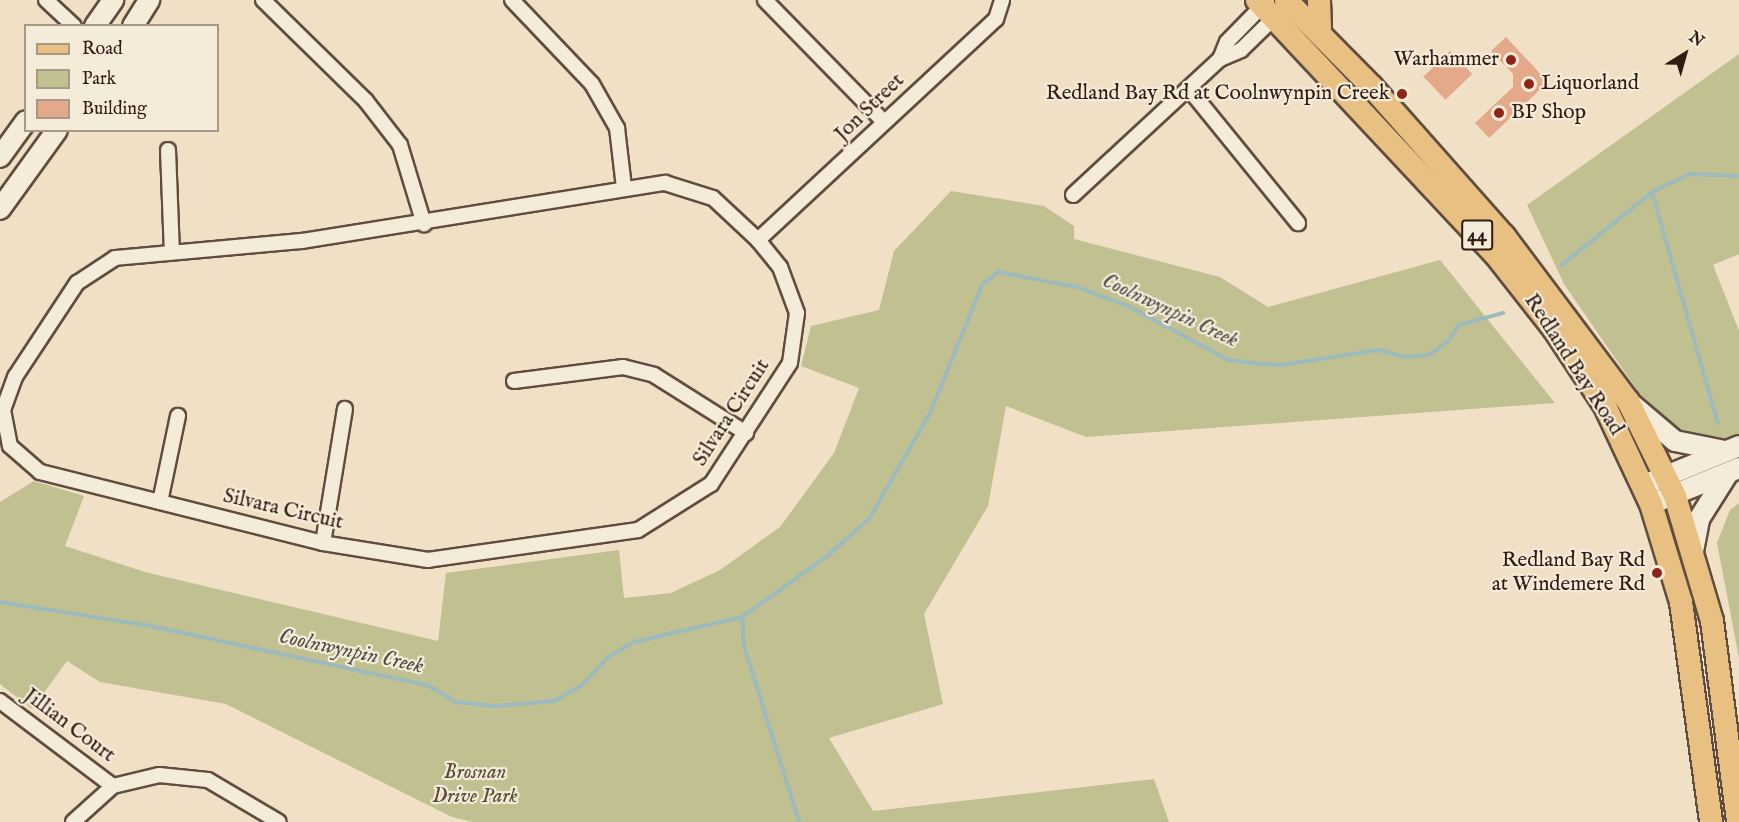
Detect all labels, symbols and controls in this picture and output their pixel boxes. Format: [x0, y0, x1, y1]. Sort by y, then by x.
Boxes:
legend [24, 24, 219, 132]
north arrow [1655, 24, 1715, 84]
text: N [1684, 27, 1707, 52]
text: Road [82, 38, 123, 61]
place label: Warhammer [1394, 47, 1499, 73]
marker: Warhammer [1504, 53, 1518, 67]
text: Park [82, 68, 116, 91]
street label: Jon Street [830, 69, 910, 147]
place label: Liquorland [1541, 71, 1639, 97]
marker: Liquorland [1522, 77, 1536, 91]
place label: Redland Bay Rd at Coolnwynpin Creek [1046, 81, 1390, 107]
marker: Redland Bay Rd at Coolnwynpin Creek [1395, 87, 1409, 101]
text: Building [82, 98, 147, 121]
place label: BP Shop [1511, 100, 1586, 126]
marker: BP Shop [1492, 106, 1506, 120]
road number: 44 [1460, 218, 1494, 252]
water label: Coolnwynpin Creek [1098, 268, 1242, 354]
street label: Redland Bay Road [1518, 290, 1628, 440]
street label: Silvara Circuit [688, 355, 776, 471]
street label: Silvara Circuit [220, 484, 346, 536]
place label: Redland Bay Rd at Windemere Rd [1492, 548, 1645, 598]
marker: Redland Bay Rd at Windemere Rd [1650, 566, 1664, 580]
water label: Coolnwynpin Creek [276, 624, 426, 680]
street label: Jillian Court [18, 683, 120, 769]
park label: Brosnan Drive Park [432, 760, 518, 810]

